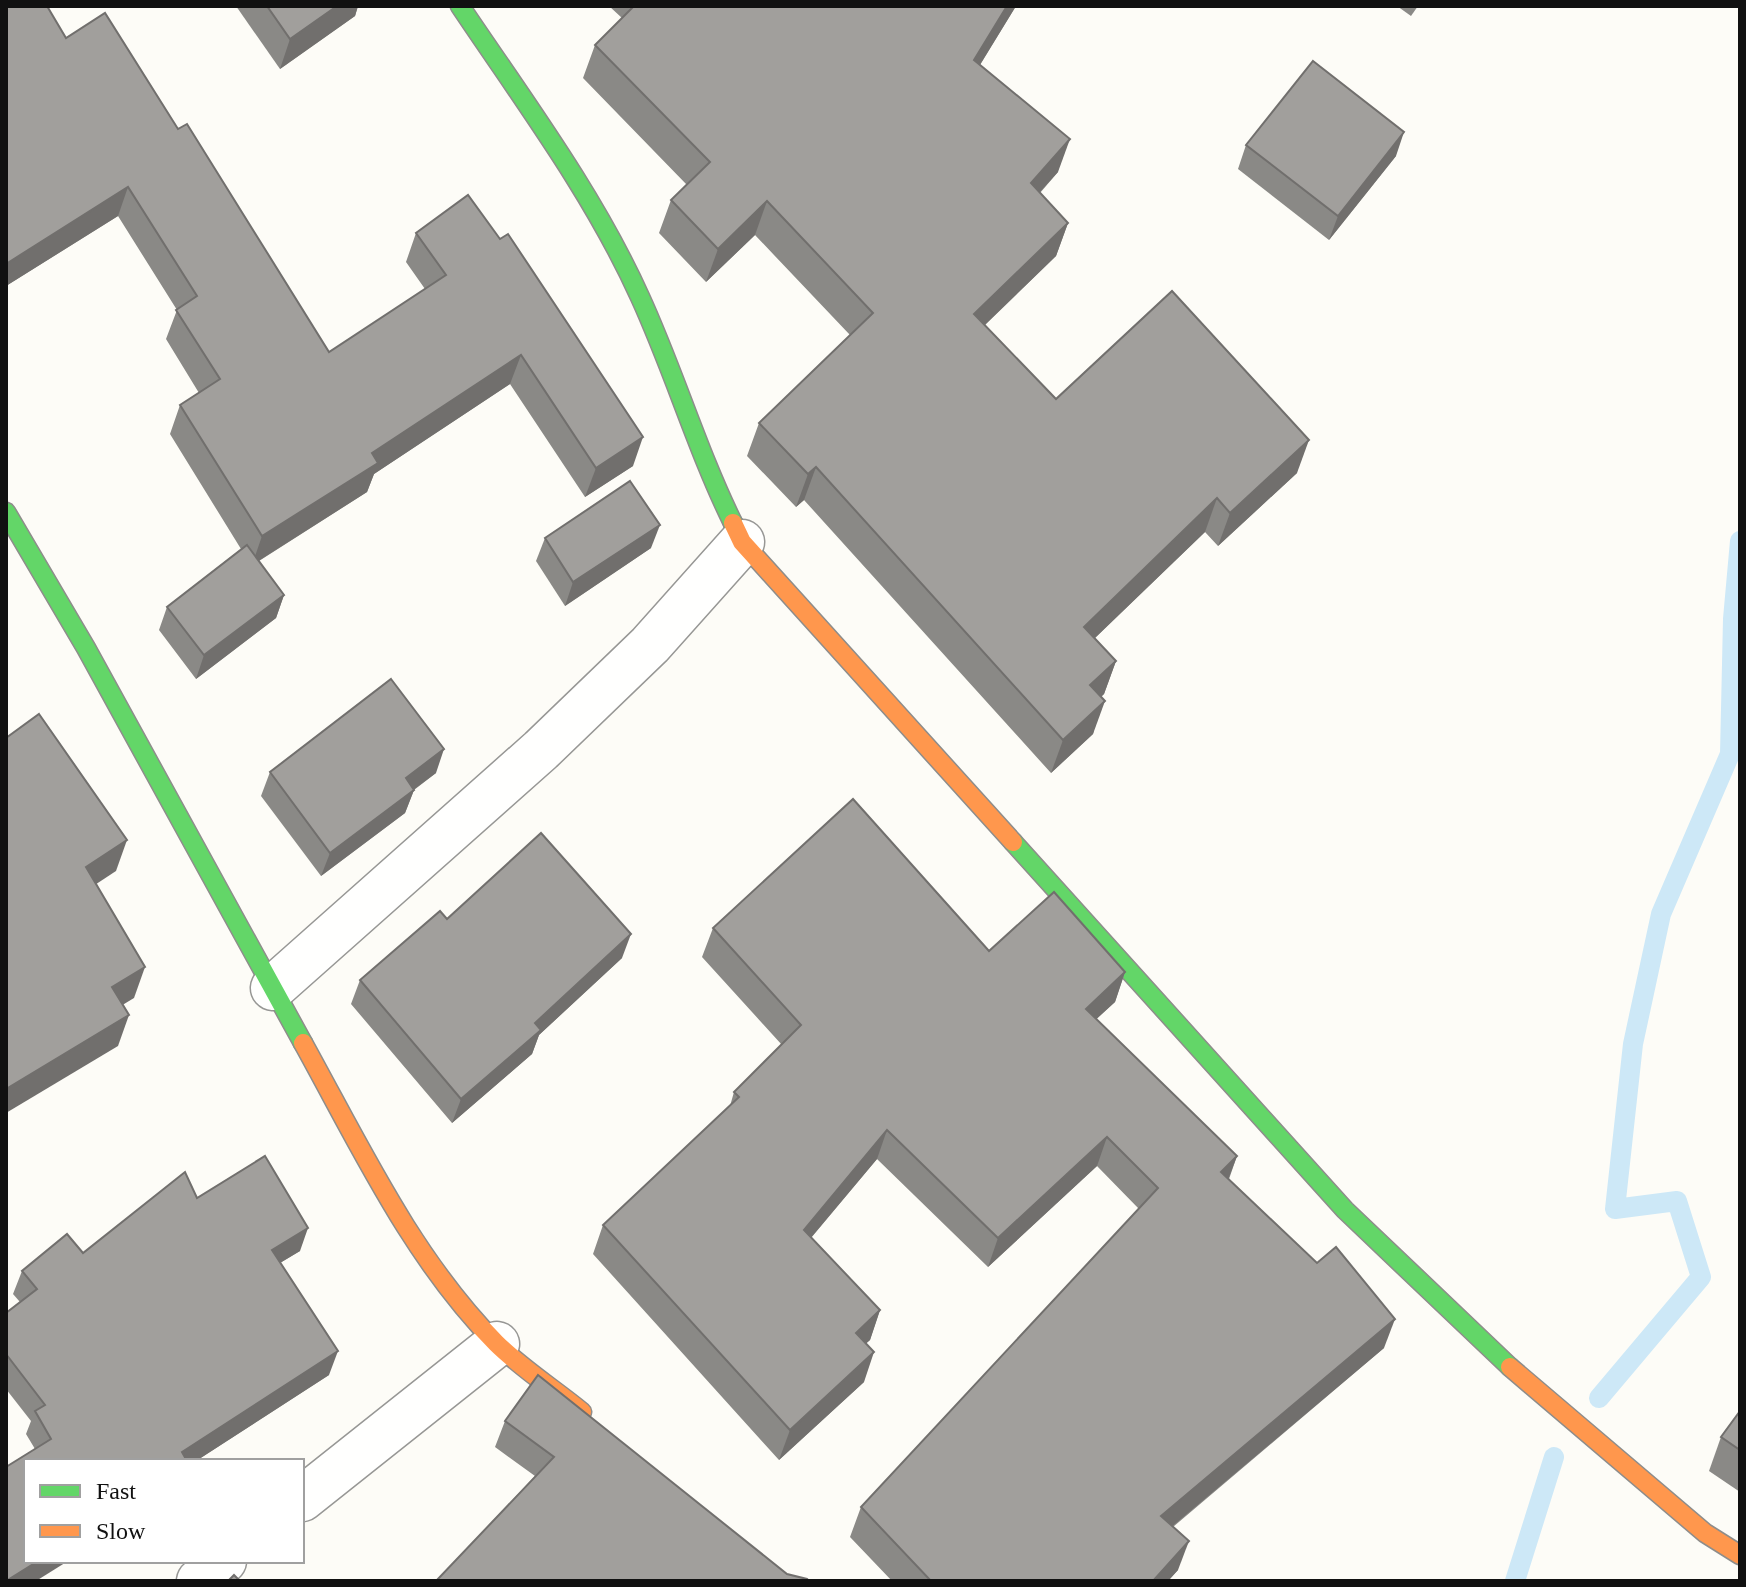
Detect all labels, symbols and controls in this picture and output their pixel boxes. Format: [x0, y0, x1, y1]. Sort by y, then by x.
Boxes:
legend [24, 1459, 304, 1563]
text: Fast [96, 1478, 136, 1504]
text: Slow [96, 1518, 146, 1544]

